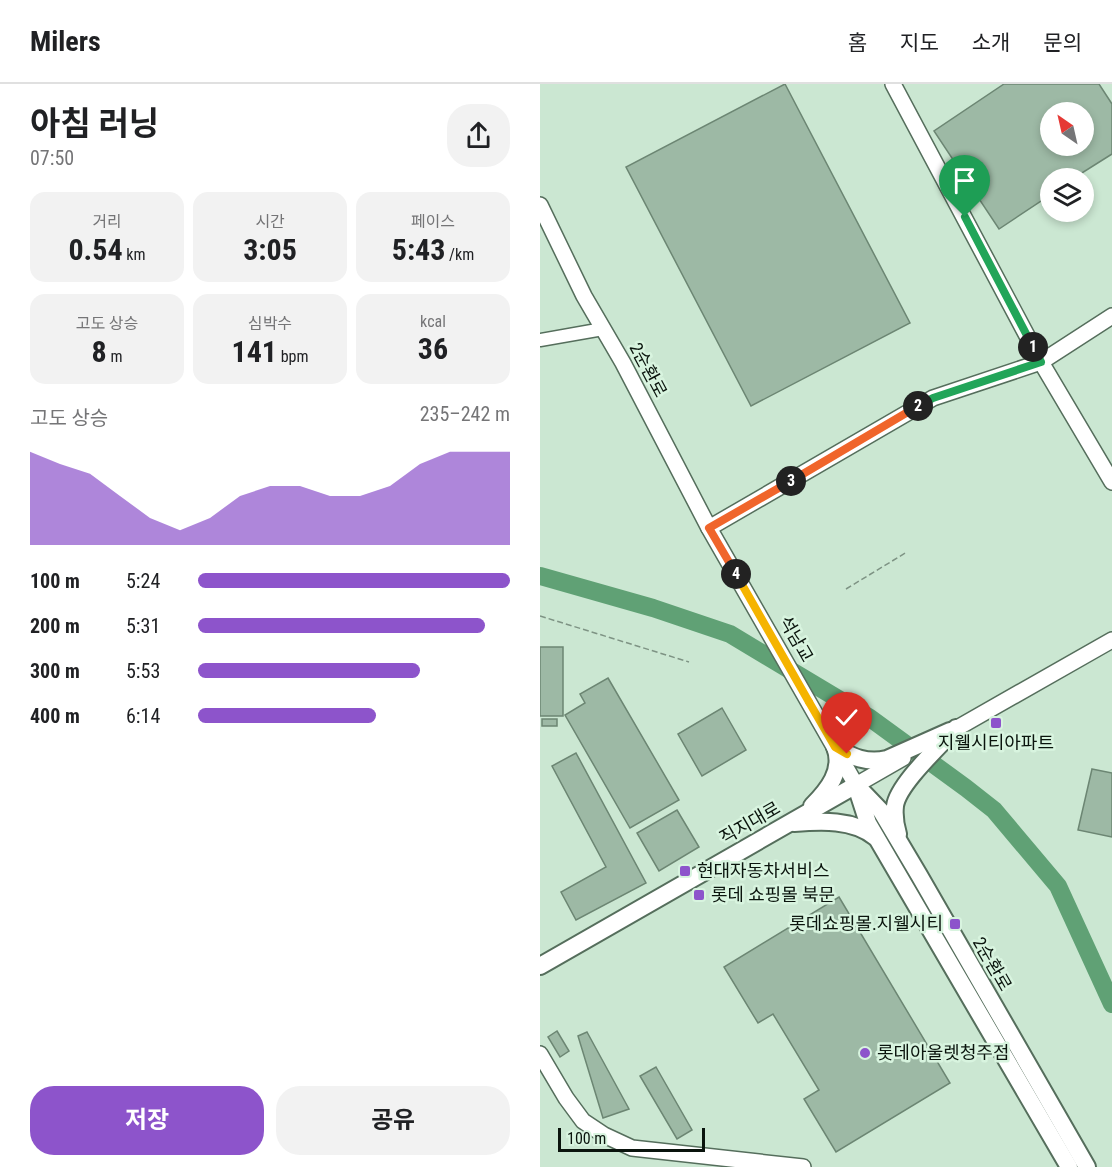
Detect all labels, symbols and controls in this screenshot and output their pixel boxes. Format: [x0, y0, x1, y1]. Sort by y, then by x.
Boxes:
text: Milers [30, 25, 101, 58]
text: 홈 [848, 31, 867, 55]
text: 지도 [900, 31, 939, 55]
text: 소개 [972, 31, 1010, 55]
text: 문의 [1043, 31, 1082, 55]
north arrow [1040, 102, 1094, 156]
map controls [1040, 102, 1094, 222]
text: 아침 러닝 [30, 104, 159, 143]
button: share [447, 104, 510, 167]
text: 07:50 [30, 146, 74, 170]
pin [939, 155, 990, 217]
icon: arrive [948, 164, 981, 197]
button: layers [1040, 168, 1094, 222]
text: 거리 [92, 212, 122, 231]
text: 시간 [255, 212, 285, 231]
text: 페이스 [411, 212, 455, 231]
text: 0.54 [68, 232, 123, 267]
text: 3:05 [243, 232, 297, 267]
text: 5:43 [392, 232, 445, 267]
text: km [123, 245, 146, 264]
text: /km [445, 245, 474, 264]
text: kcal [420, 312, 446, 331]
text: 고도 상승 [76, 314, 138, 333]
text: 심박수 [248, 314, 292, 333]
text: 36 [418, 331, 448, 366]
pin: 1 [1018, 332, 1048, 362]
text: 8 [92, 334, 107, 369]
text: 141 [232, 334, 277, 369]
text: 1 [1029, 337, 1037, 356]
street label: 2순환로 [625, 339, 671, 401]
text: m [107, 347, 122, 366]
text: bpm [277, 347, 308, 366]
pin: 2 [903, 391, 933, 421]
text: 2 [914, 396, 922, 415]
text: 235–242 m [420, 402, 510, 426]
text: 고도 상승 [30, 406, 108, 430]
pin: 3 [776, 466, 806, 496]
text: 3 [787, 471, 795, 490]
pin: 4 [721, 559, 751, 589]
text: 4 [732, 564, 740, 583]
text: 100 m [30, 569, 80, 593]
text: 5:24 [126, 569, 160, 593]
street label: 석남교 [775, 612, 818, 666]
text: 200 m [30, 614, 80, 638]
text: 5:31 [126, 614, 160, 638]
text: 300 m [30, 659, 80, 683]
text: 5:53 [126, 659, 160, 683]
pin [821, 692, 872, 754]
icon: check [830, 701, 863, 734]
text: 400 m [30, 704, 80, 728]
text: 6:14 [126, 704, 160, 728]
marker: 지웰시티아파트 [989, 716, 1003, 730]
place label: 지웰시티아파트 [938, 732, 1054, 753]
street label: 직지대로 [716, 797, 784, 848]
place label: 현대자동차서비스 [697, 860, 829, 881]
marker: 현대자동차서비스 [678, 864, 692, 878]
place label: 롯데 쇼핑몰 북문 [711, 884, 835, 905]
marker: 롯데 쇼핑몰 북문 [692, 888, 706, 902]
place label: 롯데쇼핑몰.지웰시티 [789, 913, 943, 934]
marker: 롯데쇼핑몰.지웰시티 [948, 917, 962, 931]
street label: 2순환로 [969, 933, 1016, 994]
place label: 롯데아울렛청주점 [877, 1042, 1009, 1063]
marker: 롯데아울렛청주점 [858, 1046, 872, 1060]
button: 저장 [30, 1086, 264, 1155]
button: 공유 [276, 1086, 510, 1155]
scale bar [558, 1125, 705, 1152]
text: 100 m [567, 1129, 606, 1148]

